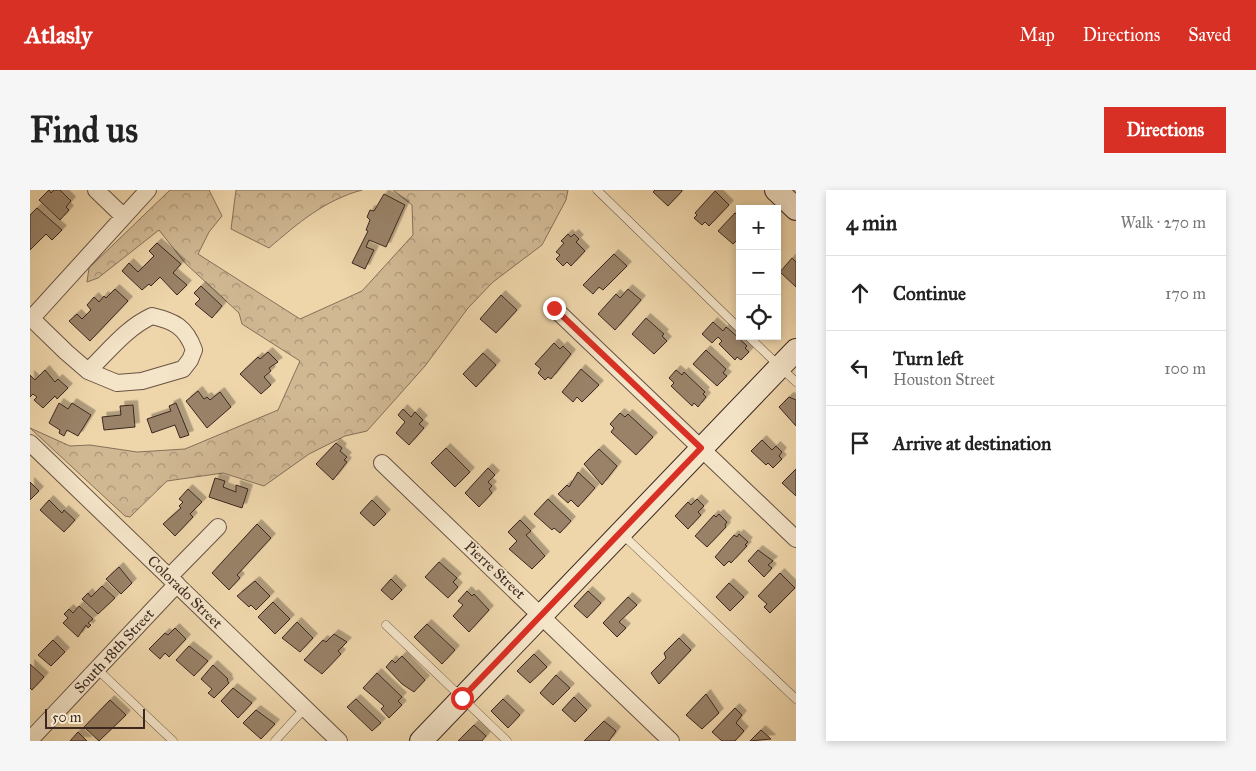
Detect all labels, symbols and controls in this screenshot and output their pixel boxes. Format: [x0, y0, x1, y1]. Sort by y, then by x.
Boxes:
text: Atlasly [25, 20, 92, 50]
text: Map [1019, 24, 1055, 46]
text: Directions [1083, 24, 1160, 46]
text: Saved [1188, 24, 1231, 46]
button: Directions [1104, 107, 1226, 153]
text: Find us [30, 109, 138, 152]
map controls [736, 205, 781, 340]
button: + [736, 205, 781, 250]
text: 4 min [846, 210, 897, 236]
text: Walk · 270 m [1120, 213, 1206, 232]
button: − [736, 250, 781, 295]
icon: ahead [846, 279, 874, 307]
text: Continue [893, 282, 966, 305]
text: 170 m [1165, 284, 1206, 303]
button: locate [736, 295, 781, 340]
route end [543, 297, 566, 320]
text: Turn left [893, 347, 963, 370]
icon: left [846, 354, 874, 382]
text: 100 m [1164, 359, 1206, 378]
text: Houston Street [893, 370, 995, 389]
icon: arrive [846, 429, 874, 457]
text: Arrive at destination [893, 432, 1051, 455]
street label: Pierre Street [461, 537, 530, 603]
street label: Colorado Street [144, 552, 227, 633]
street label: South 18th Street [70, 604, 158, 697]
route start [451, 687, 474, 710]
scale bar [45, 706, 145, 729]
text: 50 m [52, 709, 81, 726]

